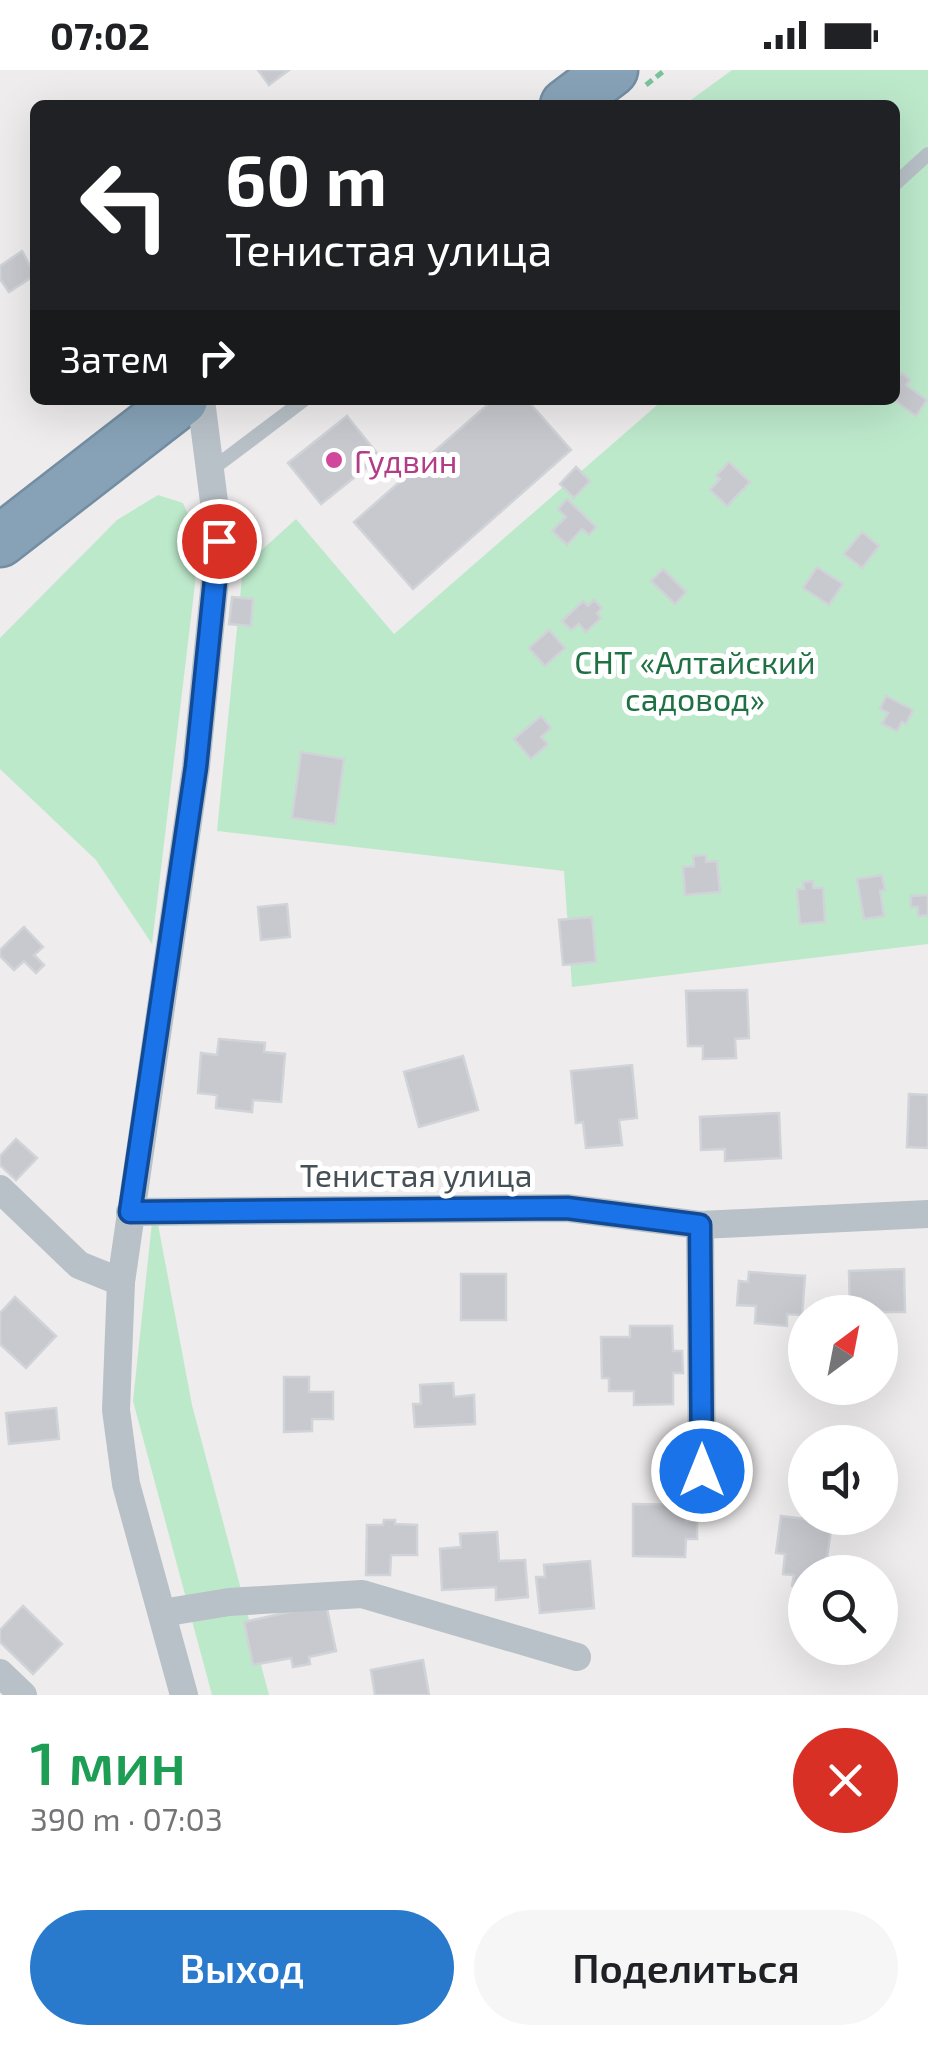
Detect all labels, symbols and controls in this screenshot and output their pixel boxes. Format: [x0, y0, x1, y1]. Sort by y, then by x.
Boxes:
text: 07:02 [50, 12, 150, 58]
text: 60 m [225, 136, 387, 220]
icon: left [60, 140, 190, 270]
text: Тенистая улица [225, 221, 552, 275]
icon: right [189, 330, 244, 385]
text: Затем [60, 335, 169, 381]
place label: Гудвин [354, 441, 457, 480]
marker: Гудвин [323, 449, 345, 471]
pin [177, 499, 262, 584]
icon: arrive [192, 514, 247, 569]
park label: СНТ «Алтайский садовод» [574, 642, 816, 717]
street label: Тенистая улица [300, 1155, 532, 1194]
north arrow [788, 1295, 898, 1405]
map controls [788, 1295, 898, 1665]
position arrow [650, 1419, 754, 1523]
button: sound [788, 1425, 898, 1535]
button: search [788, 1555, 898, 1665]
text: 1 мин [30, 1725, 186, 1797]
button: close [793, 1728, 898, 1833]
text: 390 m · 07:03 [30, 1799, 223, 1837]
button: Выход [30, 1910, 454, 2025]
button: Поделиться [474, 1910, 898, 2025]

